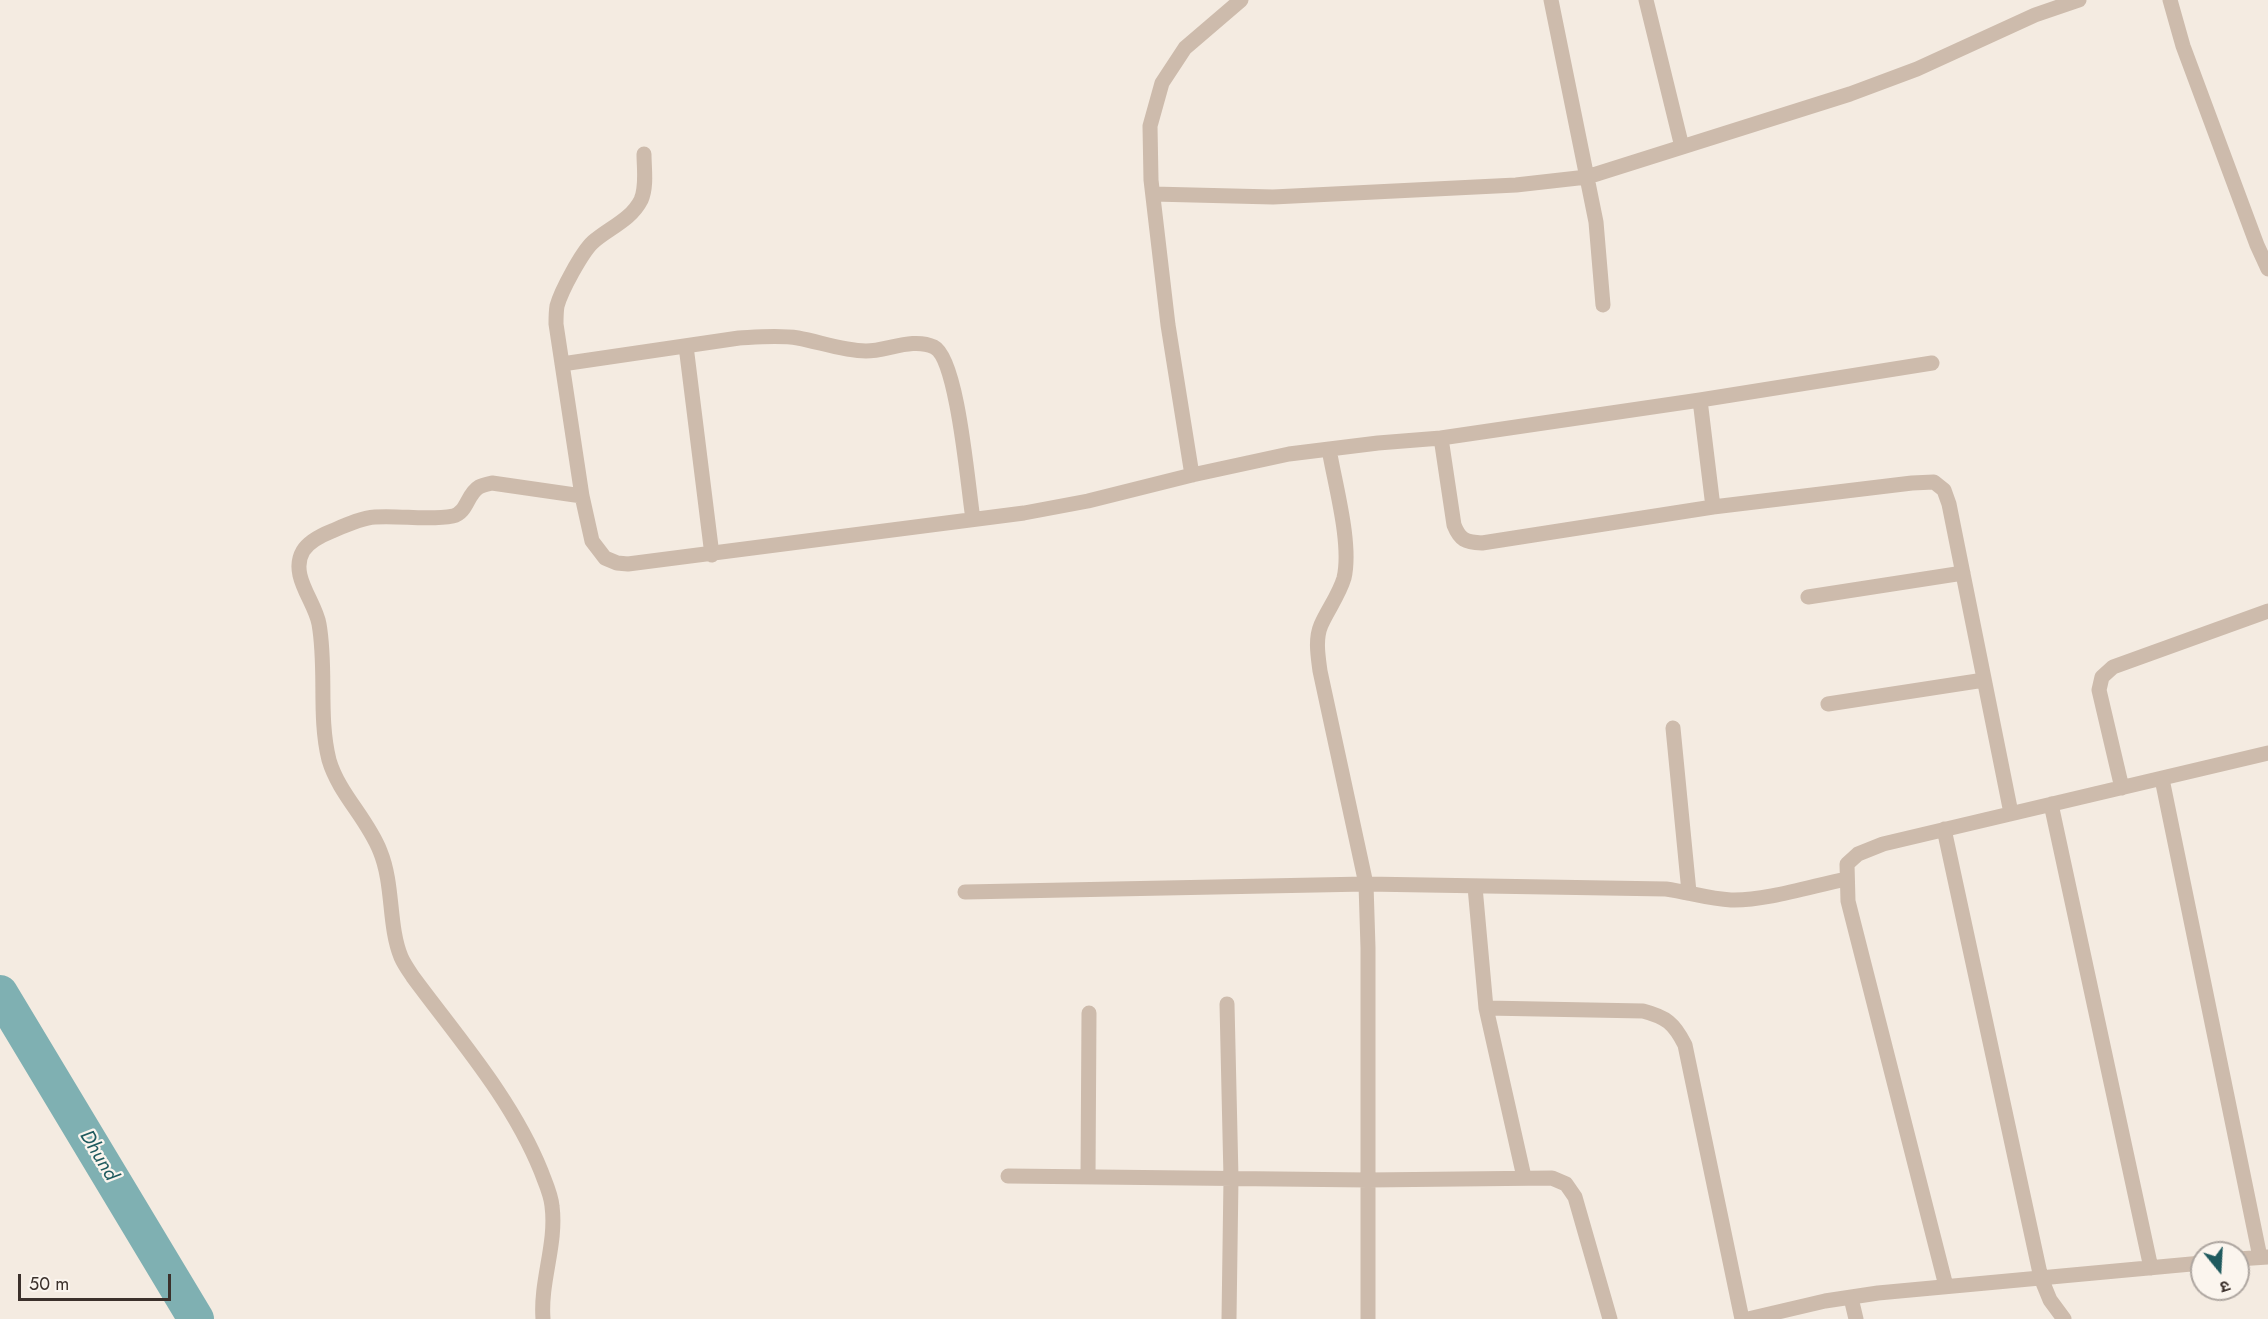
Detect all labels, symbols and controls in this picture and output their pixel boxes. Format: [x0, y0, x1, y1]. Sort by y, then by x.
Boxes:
water label: Dhund [74, 1126, 122, 1186]
north arrow [2190, 1241, 2250, 1301]
scale bar [21, 1262, 174, 1300]
text: 50 m [29, 1271, 69, 1297]
text: उ [2217, 1274, 2233, 1299]

